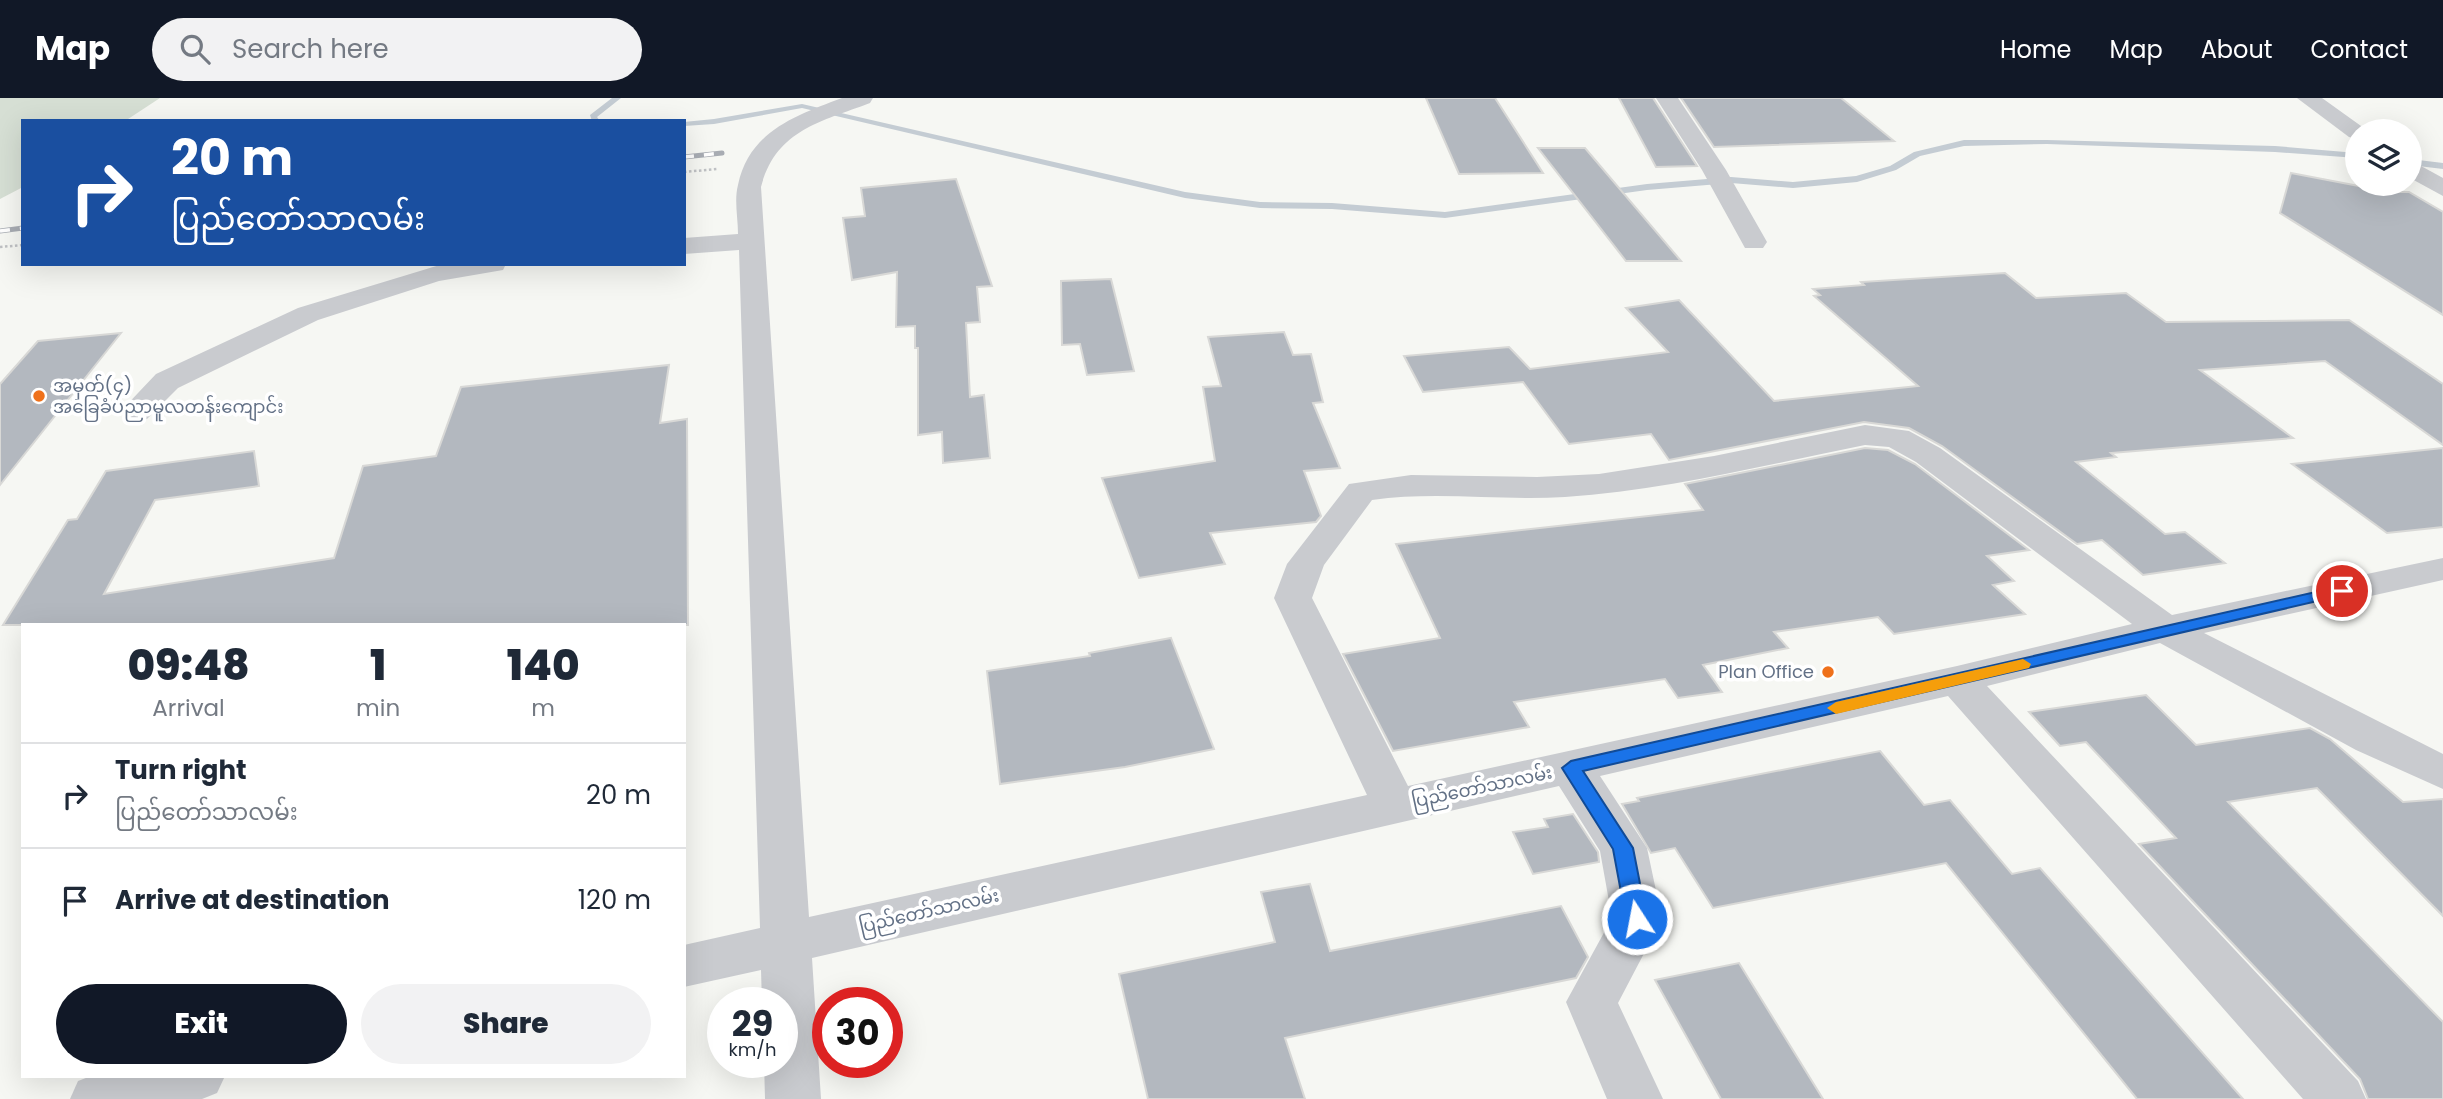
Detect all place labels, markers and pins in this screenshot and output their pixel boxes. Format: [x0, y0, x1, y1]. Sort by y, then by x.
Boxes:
place label: အမှတ်(၄) အခြေခံပညာမူလတန်းကျောင်း [53, 373, 283, 422]
marker: အမှတ်(၄) အခြေခံပညာမူလတန်းကျောင်း [31, 388, 47, 404]
pin [2312, 561, 2372, 621]
place label: Plan Office [1718, 659, 1814, 684]
marker: Plan Office [1820, 664, 1836, 680]

